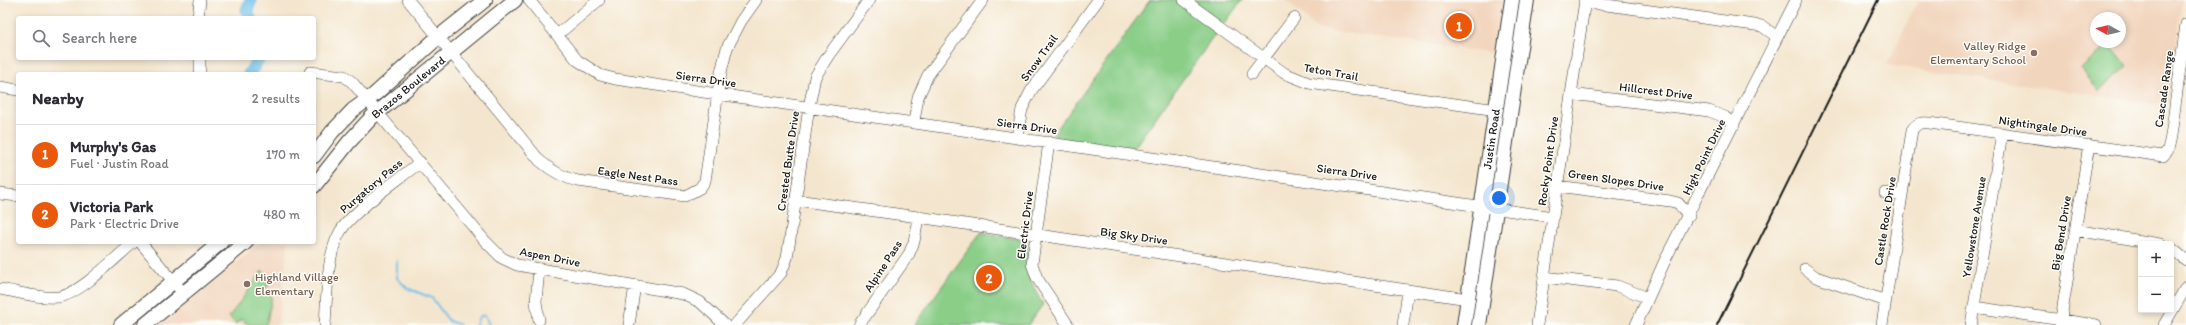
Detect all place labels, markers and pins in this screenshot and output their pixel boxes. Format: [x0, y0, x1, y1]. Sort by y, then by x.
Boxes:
pin: 1 [1446, 11, 1472, 41]
place label: Valley Ridge Elementary School [1930, 39, 2027, 67]
marker: Valley Ridge Elementary School [2029, 48, 2039, 58]
pin: 2 [976, 263, 1002, 293]
place label: Highland Village Elementary [255, 270, 339, 298]
marker: Highland Village Elementary [242, 279, 252, 289]

